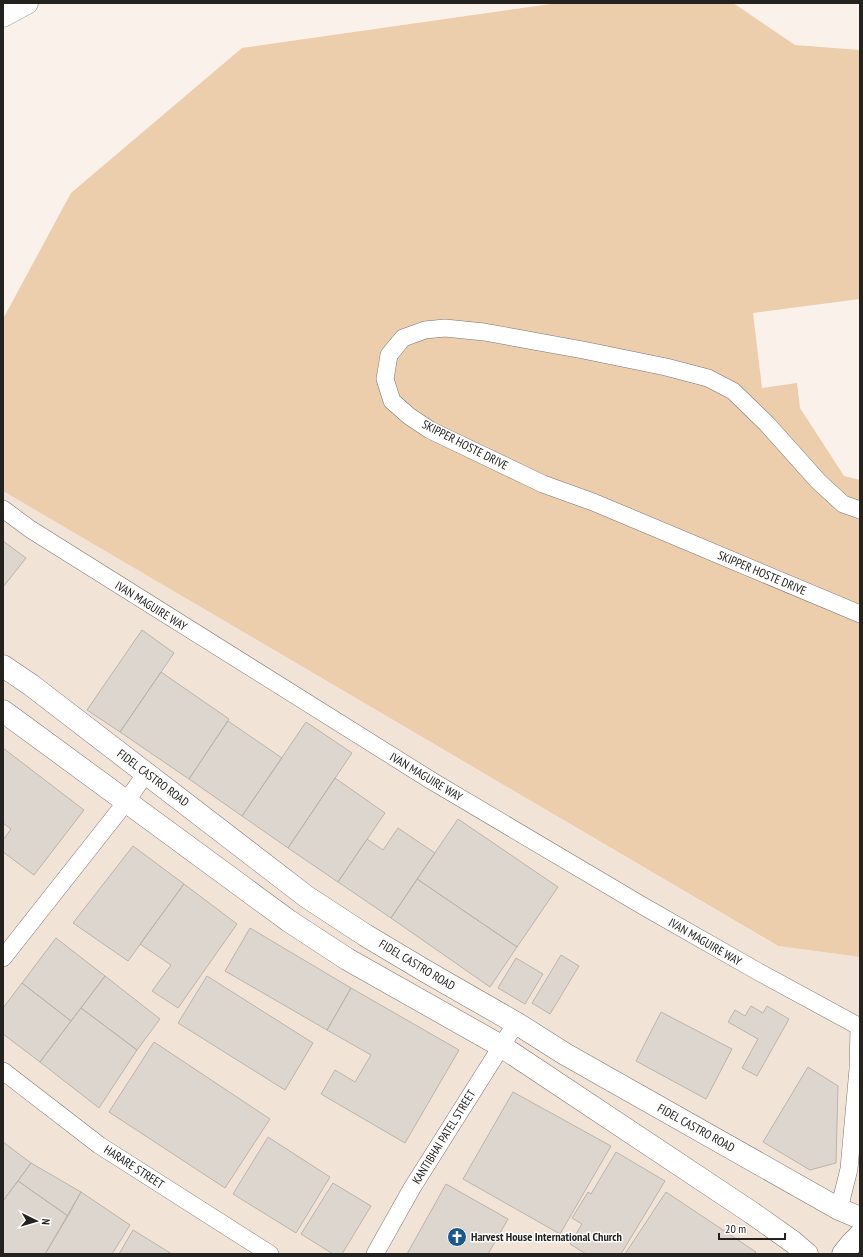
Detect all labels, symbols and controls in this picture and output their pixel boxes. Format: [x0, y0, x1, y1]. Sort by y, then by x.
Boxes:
street label: SKIPPER HOSTE DRIVE [420, 416, 511, 473]
street label: SKIPPER HOSTE DRIVE [716, 547, 809, 598]
street label: IVAN MAGUIRE WAY [113, 577, 190, 634]
street label: FIDEL CASTRO ROAD [114, 746, 192, 809]
street label: IVAN MAGUIRE WAY [387, 749, 466, 804]
street label: IVAN MAGUIRE WAY [666, 915, 745, 969]
street label: FIDEL CASTRO ROAD [377, 936, 458, 993]
street label: KANTIBHAI PATEL STREET [409, 1086, 479, 1187]
street label: FIDEL CASTRO ROAD [655, 1100, 737, 1155]
street label: HARARE STREET [101, 1142, 168, 1192]
north arrow [16, 1201, 56, 1241]
scale bar [719, 1215, 785, 1241]
text: N [39, 1218, 53, 1225]
text: 20 m [725, 1221, 746, 1236]
church icon: Harvest House International Church [446, 1226, 468, 1248]
place label: Harvest House International Church [471, 1229, 622, 1244]

